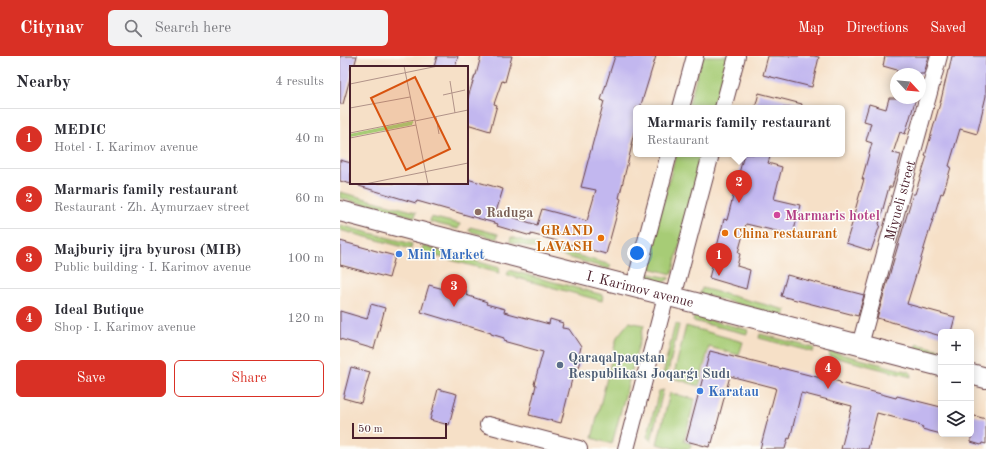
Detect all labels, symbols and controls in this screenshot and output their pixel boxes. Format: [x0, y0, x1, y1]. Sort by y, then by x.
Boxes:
search box [108, 10, 388, 46]
icon: search [122, 17, 144, 39]
text: Citynav [20, 19, 84, 38]
text: Search here [154, 21, 231, 36]
text: Map [798, 21, 824, 35]
text: Directions [846, 21, 908, 35]
text: Saved [930, 21, 966, 35]
inset map [350, 66, 468, 184]
north arrow [890, 68, 926, 104]
text: Nearby [16, 74, 71, 91]
text: 4 results [275, 75, 324, 88]
popup [633, 105, 845, 157]
text: Marmaris family restaurant [647, 116, 831, 131]
text: MEDIC [54, 123, 106, 138]
text: 1 [25, 132, 33, 145]
text: 40 m [295, 132, 324, 145]
text: Restaurant [647, 134, 709, 147]
text: Hotel · I. Karimov avenue [54, 141, 198, 154]
street label: Miyueli street [883, 159, 918, 242]
pin: 2 [726, 170, 752, 203]
text: Marmaris family restaurant [54, 183, 238, 198]
text: 2 [25, 192, 33, 205]
text: 60 m [295, 192, 324, 205]
text: Restaurant · Zh. Aymurzaev street [54, 201, 249, 214]
place label: Raduga [486, 206, 533, 220]
marker: Raduga [473, 207, 483, 217]
place label: Marmaris hotel [785, 209, 880, 223]
marker: Marmaris hotel [772, 210, 782, 220]
place label: GRAND LAVASH [536, 224, 593, 254]
place label: China restaurant [733, 227, 838, 241]
marker: China restaurant [720, 228, 730, 238]
marker: GRAND LAVASH [596, 233, 606, 243]
text: Majburiy ijra byurosı (MIB) [54, 243, 241, 258]
your location [627, 243, 647, 263]
pin: 1 [706, 243, 732, 276]
place label: Mini Market [407, 248, 485, 262]
marker: Mini Market [394, 249, 404, 259]
text: 3 [25, 252, 33, 265]
text: 100 m [287, 252, 324, 265]
text: Public building · I. Karimov avenue [54, 261, 251, 274]
street label: I. Karimov avenue [585, 269, 695, 310]
pin: 3 [441, 274, 467, 307]
text: Ideal Butique [54, 303, 144, 318]
text: 4 [25, 312, 33, 325]
text: 120 m [287, 312, 324, 325]
text: Shop · I. Karimov avenue [54, 321, 196, 334]
map controls [938, 329, 974, 437]
button: + [938, 329, 974, 365]
place label: Qaraqalpaqstan Respublikası Joqarǵı Sudı [568, 351, 730, 381]
pin: 4 [815, 356, 841, 389]
button: Save [16, 360, 166, 397]
button: Share [174, 360, 324, 397]
marker: Qaraqalpaqstan Respublikası Joqarǵı Sudı [555, 360, 565, 370]
button: − [938, 365, 974, 401]
place label: Karatau [708, 385, 759, 399]
marker: Karatau [695, 386, 705, 396]
button: layers [938, 401, 974, 437]
scale bar [352, 421, 447, 440]
text: 50 m [358, 424, 383, 435]

